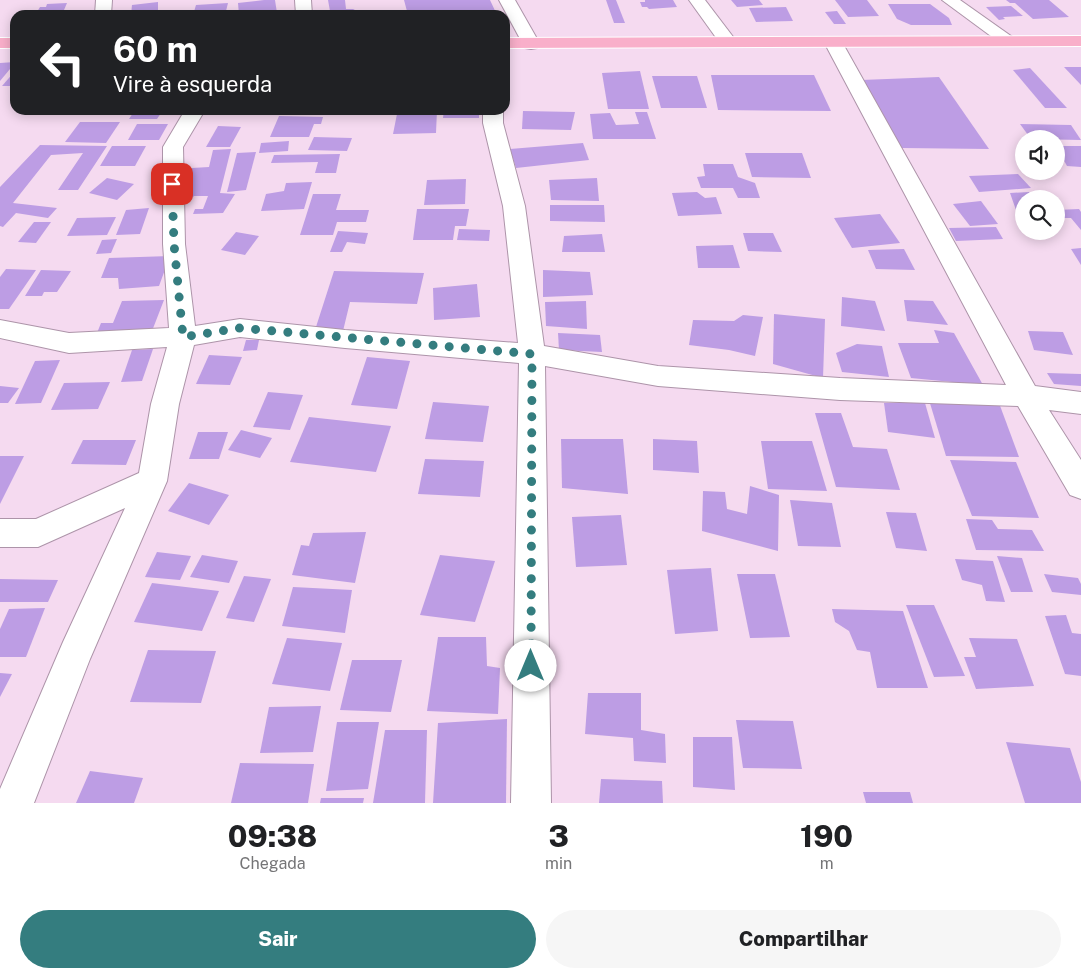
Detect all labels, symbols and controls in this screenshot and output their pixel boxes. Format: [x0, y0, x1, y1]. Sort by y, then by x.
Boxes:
text: 60 m [113, 29, 198, 70]
icon: left [30, 30, 95, 95]
text: Vire à esquerda [113, 71, 272, 97]
map controls [1015, 130, 1065, 240]
button: sound [1015, 130, 1065, 180]
pin [151, 163, 193, 205]
icon: arrive [158, 170, 186, 198]
button: search [1015, 190, 1065, 240]
position arrow [504, 639, 556, 691]
text: 09:38 [228, 818, 317, 854]
text: 3 [548, 818, 569, 854]
text: 190 [800, 818, 853, 854]
text: Chegada [239, 854, 306, 873]
text: min [545, 854, 572, 873]
text: m [820, 854, 834, 873]
button: Sair [20, 910, 536, 968]
button: Compartilhar [546, 910, 1061, 968]

